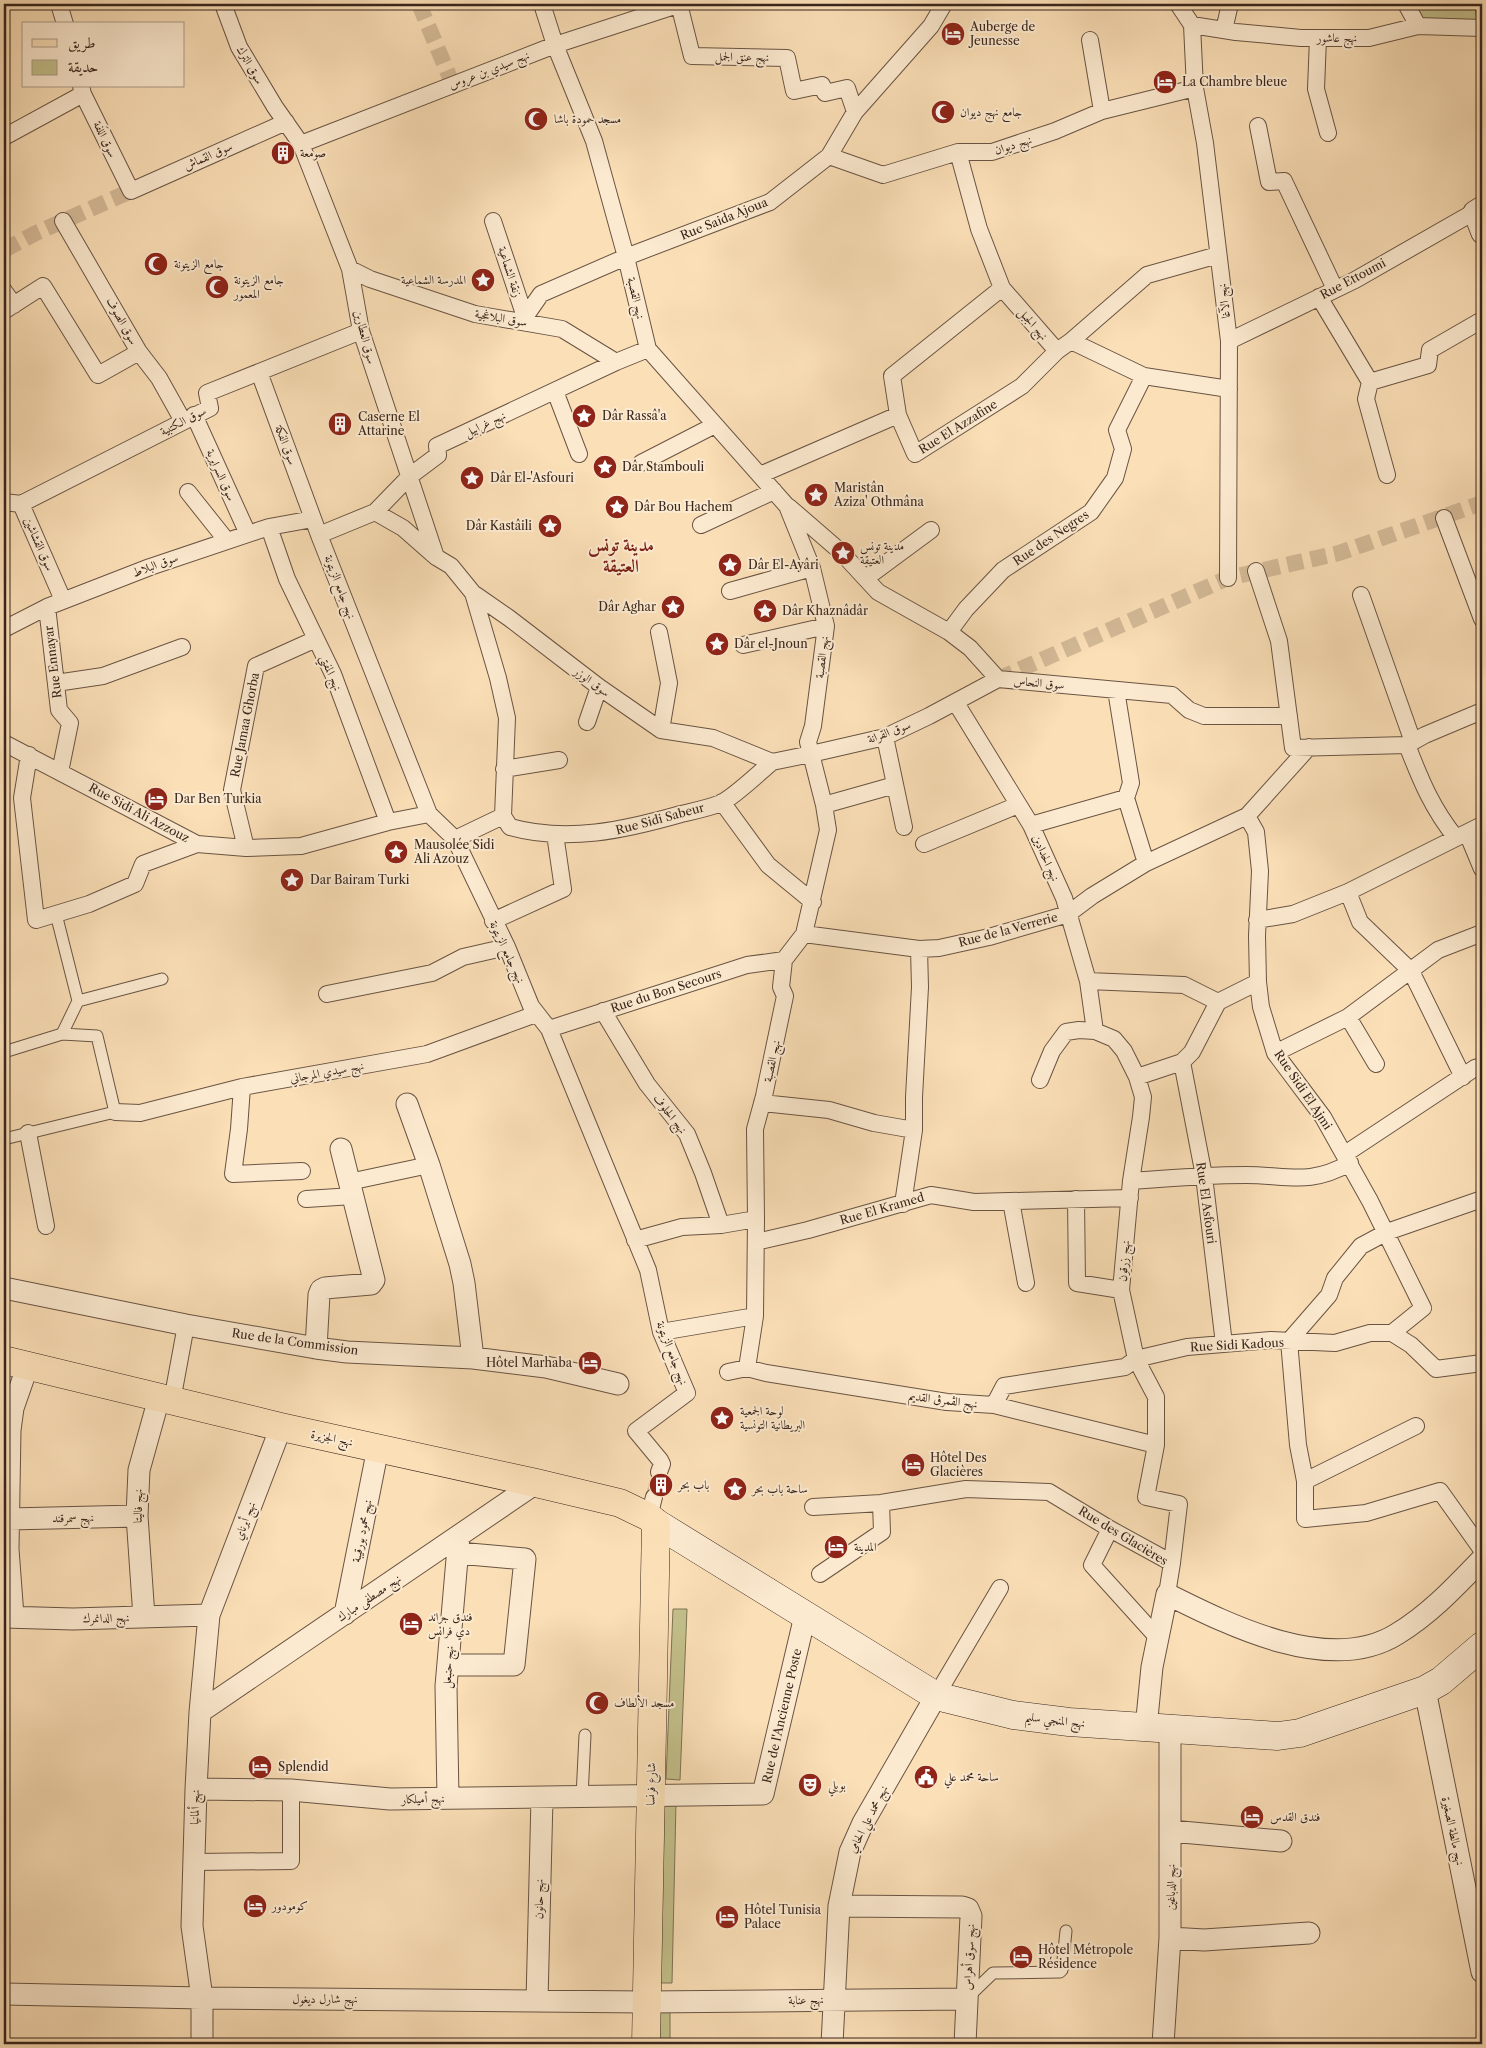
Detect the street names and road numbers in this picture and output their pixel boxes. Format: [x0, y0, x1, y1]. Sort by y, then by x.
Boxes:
street label: نهج عاشور [1316, 30, 1357, 49]
street label: سوق الترك [233, 43, 267, 87]
street label: نهج سيدي بن عروس [446, 47, 533, 96]
street label: نهج عنق الجمل [715, 49, 769, 68]
street label: سوق اللَفة [89, 118, 122, 160]
street label: نهج ديوان [992, 132, 1035, 161]
street label: سوق القماش [181, 138, 235, 174]
street label: Rue Saida Ajoua [678, 194, 770, 243]
street label: زنقة الشماعية [495, 245, 526, 299]
street label: Rue Ettoumi [1317, 255, 1389, 302]
street label: نهج القصبة [620, 275, 649, 321]
street label: نهج الآغا [1214, 282, 1237, 319]
street label: سوق الصوف [102, 295, 142, 348]
street label: نهج الجبل [1012, 304, 1052, 346]
street label: سوق البلاغجية [474, 306, 529, 331]
street label: سوق العطارين [350, 308, 380, 366]
street label: Rue El Azzafine [916, 396, 1000, 457]
street label: سوق الكتبية [157, 403, 209, 439]
street label: نهج غرابيل [462, 407, 510, 443]
street label: سوق الفكة [271, 422, 301, 467]
street label: سوق السرايرية [203, 447, 240, 503]
street label: Rue des Negres [1010, 507, 1091, 568]
street label: سوق القشاشين [20, 515, 58, 574]
street label: سوق البلاط [130, 549, 180, 581]
street label: نهج جامع الزيتونة [318, 553, 360, 622]
street label: Rue Ennayar [41, 625, 64, 699]
street label: نهج القصبة [811, 635, 836, 679]
street label: نهج المفتي [313, 653, 346, 695]
street label: سوق الوزر [570, 663, 613, 701]
street label: Rue Jamaa Ghorba [227, 671, 262, 779]
street label: سوق النحاس [1013, 673, 1065, 693]
street label: سوق القرانة [865, 717, 913, 747]
street label: Rue Sidi Ali Azzouz [86, 780, 192, 845]
street label: Rue Sidi Sabeur [614, 800, 706, 838]
street label: نهج الحدادين [1026, 832, 1063, 885]
street label: Rue de la Verrerie [957, 909, 1059, 950]
street label: نهج جامع الزيتونة [483, 918, 528, 987]
street label: Rue du Bon Secours [609, 966, 723, 1016]
street label: نهج القصبة [760, 1038, 787, 1084]
street label: Rue Sidi El Ajmi [1271, 1047, 1336, 1133]
street label: نهج سيدي المرجاني [289, 1058, 366, 1089]
street label: نهج الحلوف [647, 1091, 690, 1139]
street label: Rue El Asfouri [1193, 1161, 1220, 1245]
street label: Rue El Kramed [838, 1189, 926, 1228]
street label: نهج زرقون [1114, 1240, 1137, 1283]
street label: نهج جامع الزيتونة [650, 1319, 692, 1388]
street label: Rue de la Commission [231, 1325, 360, 1358]
street label: Rue Sidi Kadous [1190, 1335, 1284, 1354]
street label: نهج الڨمرڨ القديم [907, 1388, 979, 1415]
street label: نهج الجزيرة [309, 1426, 355, 1453]
street label: نهج فاليتا [130, 1489, 149, 1523]
street label: نهج محمود بورقيبة [348, 1498, 379, 1564]
street label: نهج أبرناي [230, 1499, 262, 1544]
street label: Rue des Glacières [1076, 1503, 1171, 1568]
street label: نهج سمرقند [52, 1510, 94, 1529]
street label: نهج مصطفى مبارك [334, 1571, 406, 1628]
street label: نهج الدانمرك [82, 1610, 130, 1629]
street label: نهج حنبعل [439, 1645, 460, 1689]
street label: Rue de l'Ancienne Poste [759, 1647, 804, 1785]
street label: نهج المنجي سليم [1024, 1708, 1086, 1736]
street label: شارع فرنسا [643, 1762, 662, 1806]
street label: نهج محمد علي الحامي [844, 1782, 895, 1857]
street label: نهج ألمانيا [186, 1789, 207, 1825]
street label: نهج أميلكار [400, 1791, 445, 1810]
street label: نهج مالطة الصغيرة [1435, 1795, 1468, 1867]
street label: نهج الدباغين [1163, 1864, 1182, 1910]
street label: نهج حانون [531, 1879, 550, 1919]
street label: نهج سوق أهراس [959, 1923, 982, 1991]
street label: نهج شارل ديغول [292, 1991, 358, 2010]
street label: نهج عنابة [788, 1992, 824, 2011]

